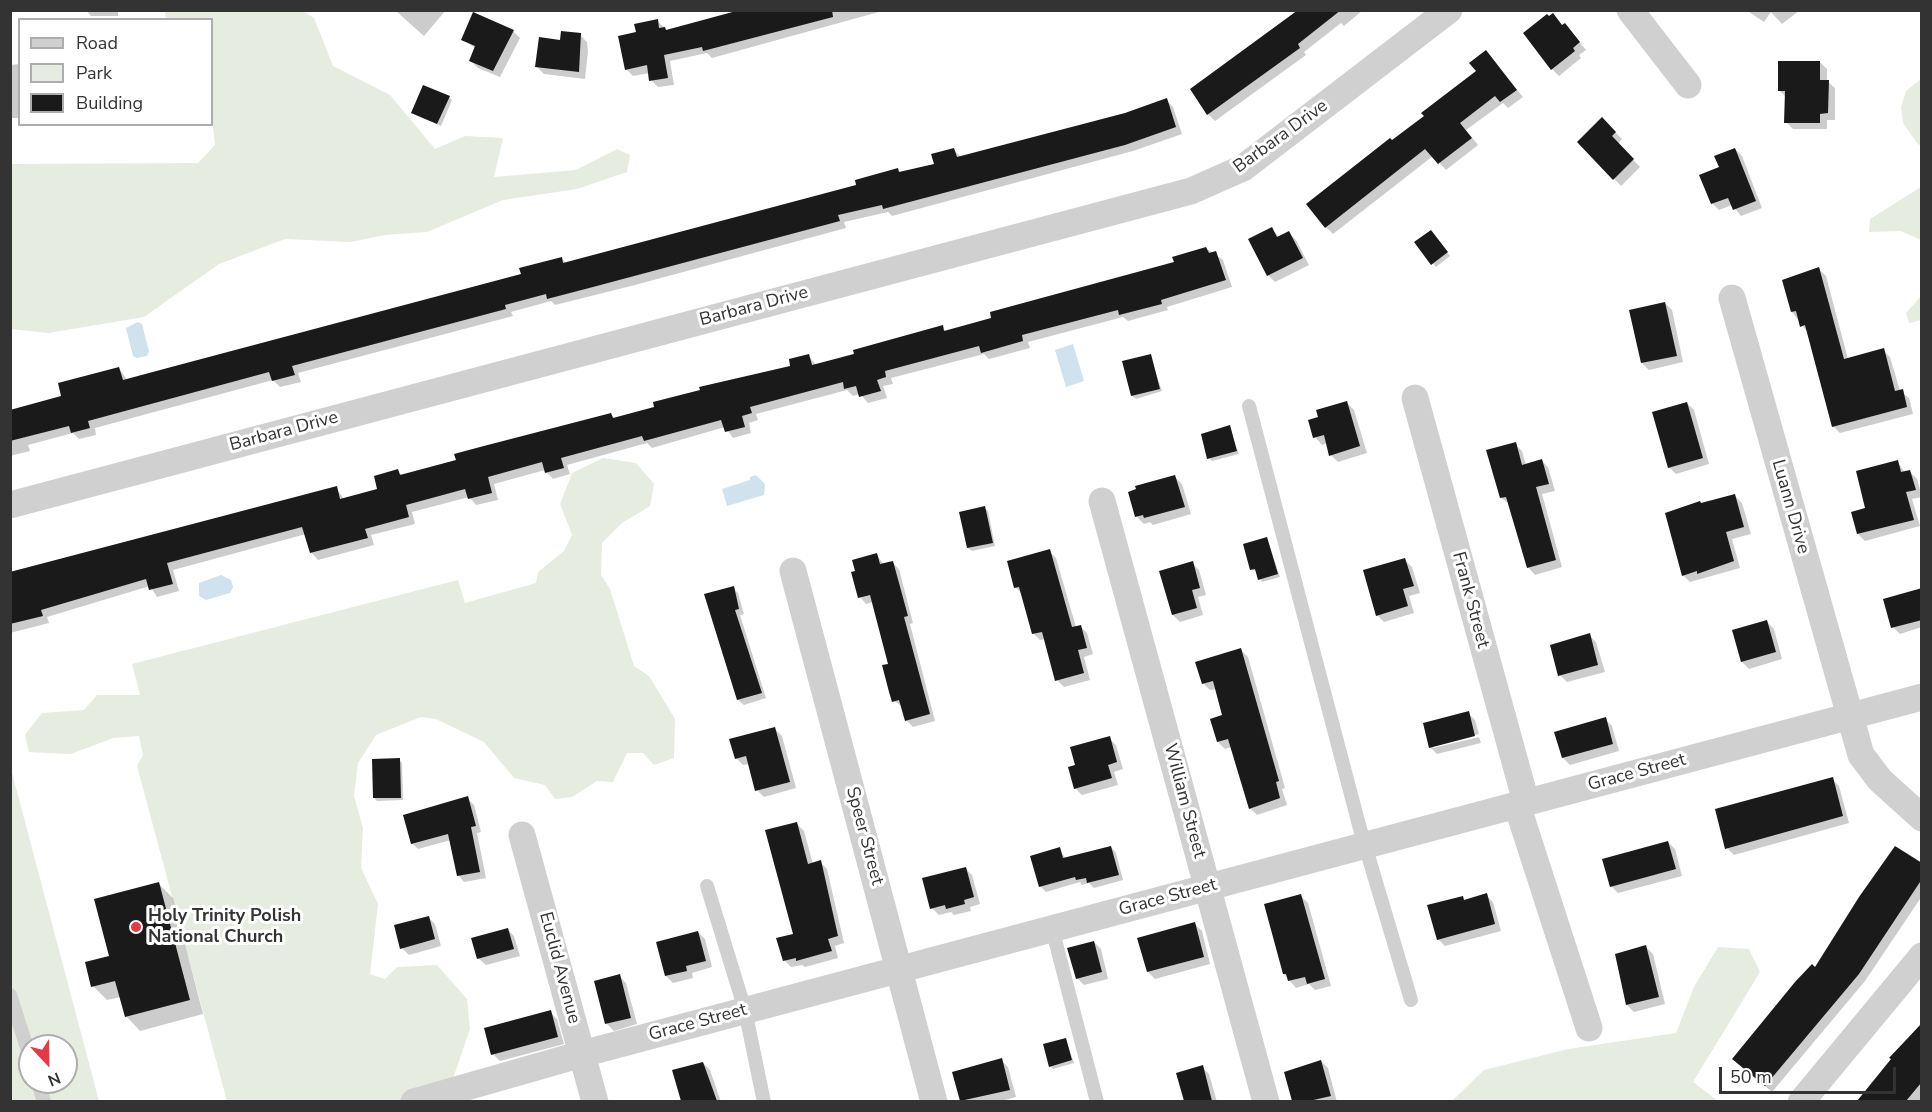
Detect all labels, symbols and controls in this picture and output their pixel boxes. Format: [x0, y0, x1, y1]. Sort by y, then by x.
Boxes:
legend [18, 18, 213, 126]
text: Road [76, 31, 118, 55]
text: Park [76, 61, 112, 85]
text: Building [76, 91, 143, 115]
street label: Barbara Drive [1230, 96, 1332, 178]
street label: Barbara Drive [697, 282, 811, 332]
street label: Barbara Drive [227, 407, 341, 457]
street label: Luann Drive [1766, 457, 1814, 557]
street label: Frank Street [1447, 550, 1493, 650]
street label: William Street [1158, 741, 1210, 861]
street label: Grace Street [1586, 750, 1688, 796]
street label: Speer Street [841, 784, 887, 888]
street label: Grace Street [1117, 875, 1219, 921]
place label: Holy Trinity Polish National Church [148, 906, 301, 948]
street label: Euclid Avenue [534, 910, 584, 1026]
marker: Holy Trinity Polish National Church [129, 920, 143, 934]
street label: Grace Street [647, 1000, 749, 1046]
north arrow [18, 1034, 78, 1094]
scale bar [1722, 1055, 1899, 1093]
text: 50 m [1730, 1065, 1772, 1089]
text: N [44, 1066, 64, 1091]

